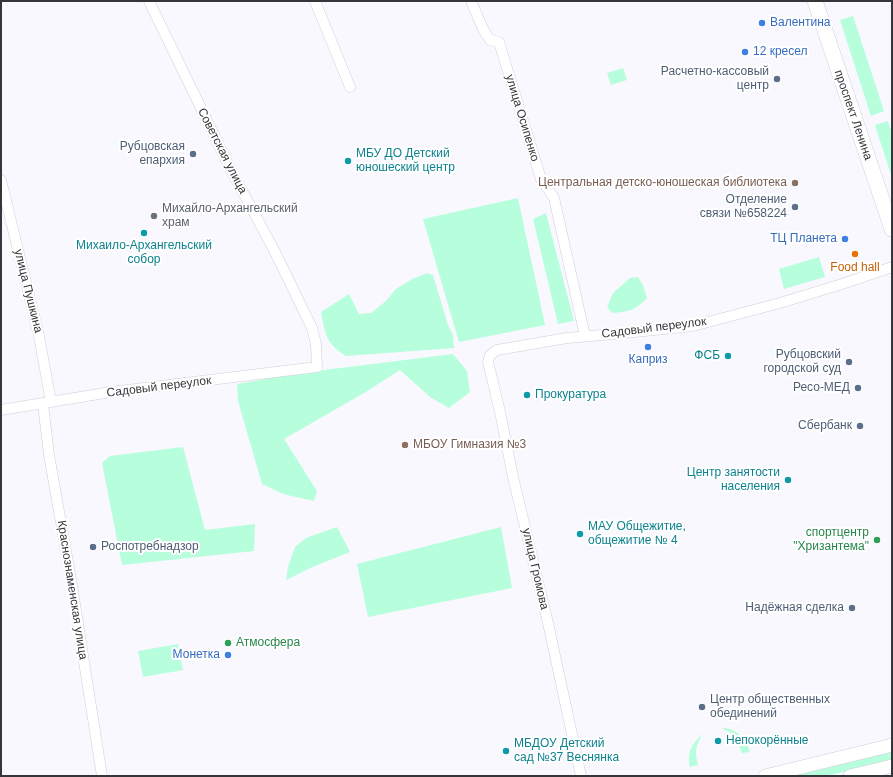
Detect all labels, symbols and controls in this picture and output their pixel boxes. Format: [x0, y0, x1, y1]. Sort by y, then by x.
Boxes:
place label: Валентина [770, 16, 830, 30]
marker: Валентина [757, 18, 767, 28]
place label: 12 кресел [753, 45, 808, 59]
marker: 12 кресел [740, 47, 750, 57]
place label: Расчетно-кассовый центр [661, 65, 769, 93]
street label: проспект Ленина [831, 68, 875, 162]
street label: улица Осипенко [502, 73, 542, 163]
marker: Расчетно-кассовый центр [772, 74, 782, 84]
street label: Советская улица [194, 106, 250, 196]
place label: Рубцовская епархия [120, 140, 185, 168]
place label: МБУ ДО Детский юношеский центр [356, 147, 455, 175]
marker: Рубцовская епархия [188, 149, 198, 159]
marker: МБУ ДО Детский юношеский центр [343, 156, 353, 166]
place label: Центральная детско-юношеская библиотека [538, 176, 787, 190]
marker: Центральная детско-юношеская библиотека [790, 178, 800, 188]
place label: Отделение связи №658224 [700, 193, 787, 221]
place label: Михайло-Архангельский храм [162, 202, 298, 230]
marker: Отделение связи №658224 [790, 202, 800, 212]
marker: Михайло-Архангельский храм [149, 211, 159, 221]
marker: Михаило-Архангельский собор [139, 228, 149, 238]
place label: ТЦ Планета [770, 232, 837, 246]
marker: ТЦ Планета [840, 234, 850, 244]
place label: Михаило-Архангельский собор [76, 239, 212, 267]
street label: улица Пушкина [11, 248, 45, 334]
marker: Food hall [850, 249, 860, 259]
place label: Food hall [830, 261, 880, 275]
street label: Садовый переулок [601, 314, 707, 342]
marker: Каприз [643, 342, 653, 352]
place label: Рубцовский городской суд [763, 348, 841, 376]
place label: ФСБ [694, 349, 720, 363]
marker: ФСБ [723, 351, 733, 361]
place label: Каприз [628, 353, 668, 367]
marker: Рубцовский городской суд [844, 357, 854, 367]
street label: Садовый переулок [106, 373, 212, 401]
place label: Ресо-МЕД [793, 381, 850, 395]
marker: Ресо-МЕД [853, 383, 863, 393]
place label: Прокуратура [535, 388, 606, 402]
marker: Прокуратура [522, 390, 532, 400]
place label: Сбербанк [798, 419, 852, 433]
marker: Сбербанк [855, 421, 865, 431]
place label: МБОУ Гимназия №3 [413, 438, 526, 452]
marker: МБОУ Гимназия №3 [400, 440, 410, 450]
place label: Центр занятости населения [687, 466, 780, 494]
marker: Центр занятости населения [783, 475, 793, 485]
street label: Краснознаменская улица [54, 519, 90, 661]
place label: МАУ Общежитие, общежитие № 4 [588, 520, 686, 548]
place label: спортцентр "Хризантема" [793, 526, 869, 554]
street label: улица Громова [519, 527, 551, 611]
marker: МАУ Общежитие, общежитие № 4 [575, 529, 585, 539]
marker: спортцентр "Хризантема" [872, 535, 882, 545]
place label: Роспотребнадзор [101, 540, 199, 554]
marker: Роспотребнадзор [88, 542, 98, 552]
place label: Надёжная сделка [745, 601, 844, 615]
marker: Надёжная сделка [847, 603, 857, 613]
place label: Атмосфера [236, 636, 300, 650]
marker: Атмосфера [223, 638, 233, 648]
place label: Монетка [173, 648, 220, 662]
marker: Монетка [223, 650, 233, 660]
place label: Центр общественных обединений [710, 693, 830, 721]
marker: Центр общественных обединений [697, 702, 707, 712]
place label: Непокорённые [726, 734, 808, 748]
marker: Непокорённые [713, 736, 723, 746]
place label: МБДОУ Детский сад №37 Веснянка [514, 737, 619, 765]
marker: МБДОУ Детский сад №37 Веснянка [501, 746, 511, 756]

